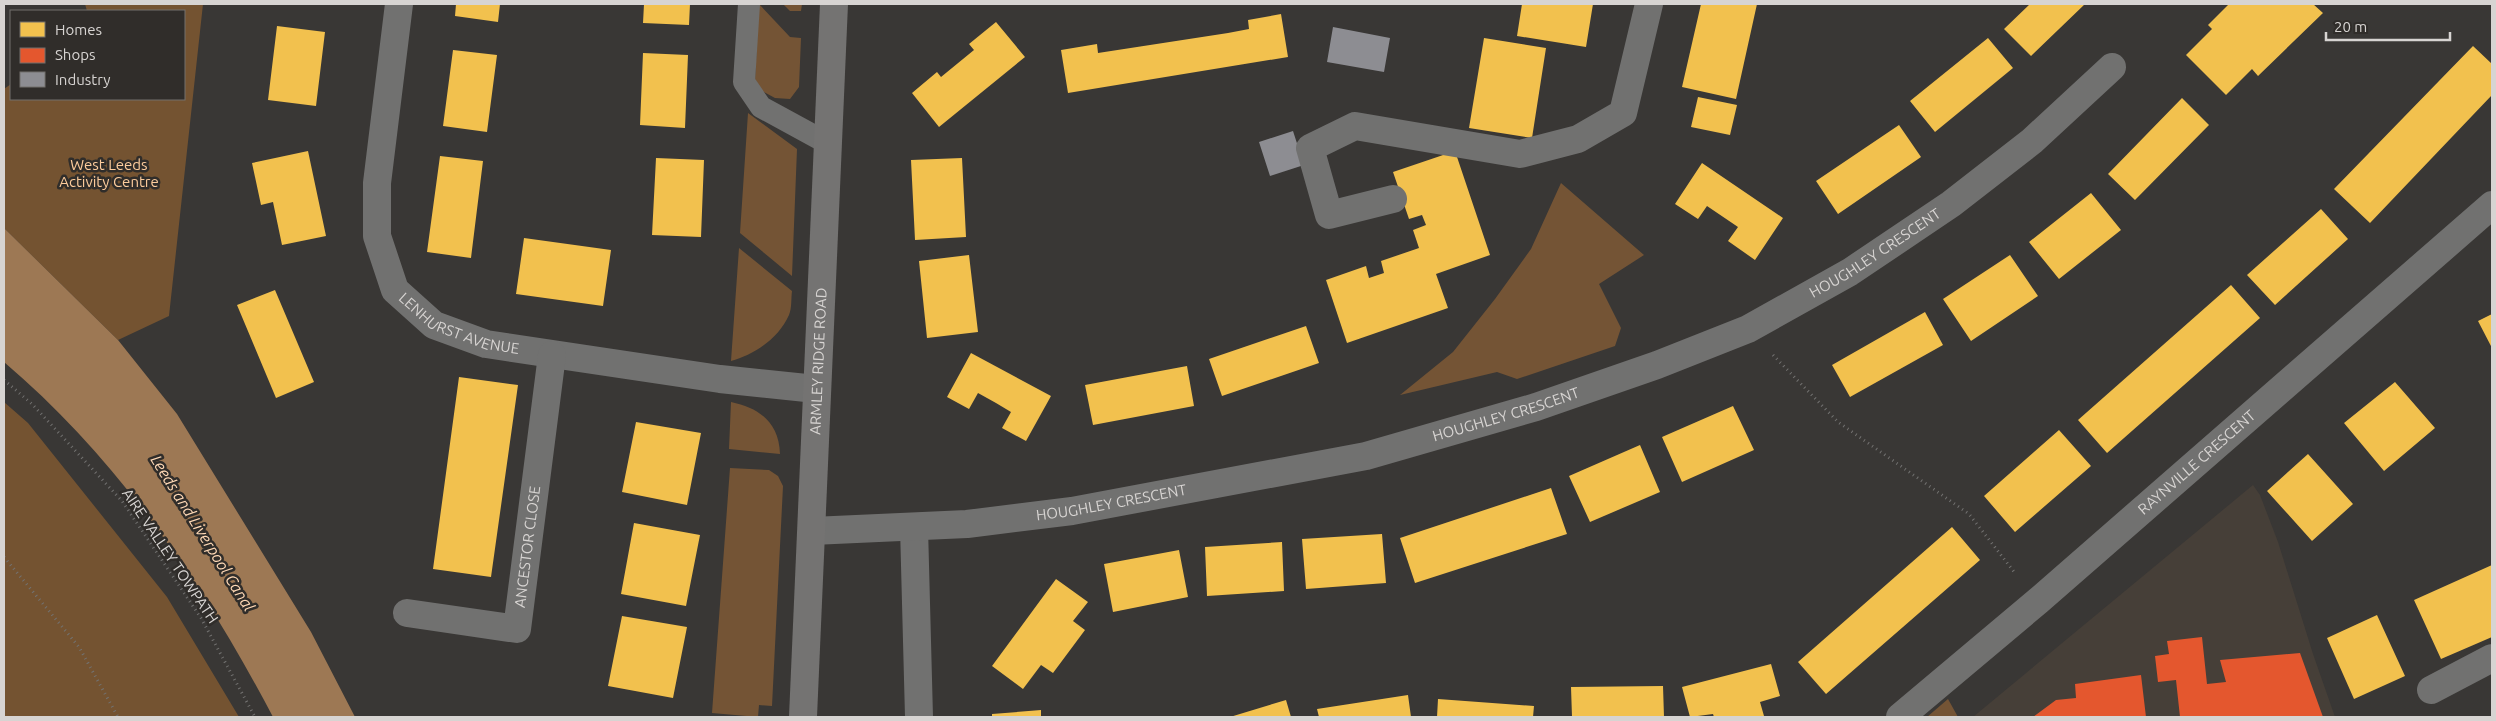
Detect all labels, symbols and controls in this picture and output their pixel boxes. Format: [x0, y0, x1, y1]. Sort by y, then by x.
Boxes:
legend [10, 10, 185, 100]
scale bar [2326, 10, 2450, 42]
text: 20 m [2334, 18, 2367, 35]
text: Homes [55, 21, 102, 38]
text: Shops [55, 46, 96, 63]
text: Industry [55, 71, 110, 88]
park label: West Leeds Activity Centre [59, 156, 159, 190]
street label: HOUGHLEY CRESCENT [1806, 204, 1944, 301]
street label: ARMLEY RIDGE ROAD [806, 287, 830, 435]
street label: LENHURST AVENUE [396, 289, 520, 357]
street label: HOUGHLEY CRESCENT [1430, 383, 1582, 444]
street label: RAYNVILLE CRESCENT [2134, 406, 2259, 518]
water label: Leeds and Liverpool Canal [147, 452, 259, 615]
street label: HOUGHLEY CRESCENT [1035, 481, 1188, 523]
street label: AIRE VALLEY TOWPATH [119, 485, 222, 626]
street label: ANCESTOR CLOSE [511, 485, 543, 609]

